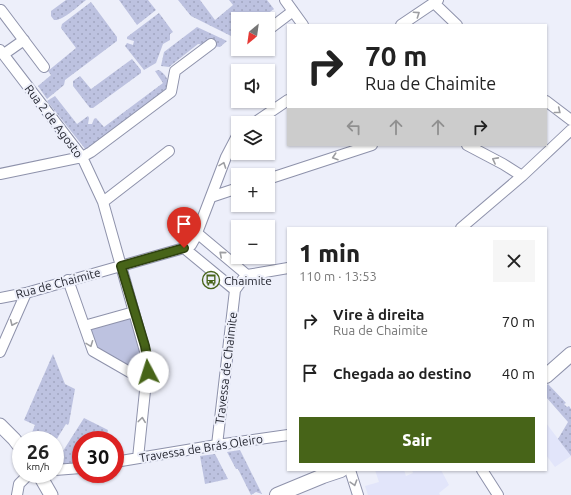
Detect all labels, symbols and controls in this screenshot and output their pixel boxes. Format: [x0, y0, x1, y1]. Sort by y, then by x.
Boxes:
north arrow [231, 12, 275, 56]
map controls [231, 12, 275, 264]
one-way arrow [413, 12, 420, 19]
icon: right [299, 40, 351, 92]
text: 70 m [365, 40, 427, 71]
button: sound [231, 64, 275, 108]
text: Rua de Chaimite [365, 73, 496, 93]
street label: Rua 2 de Agosto [22, 82, 86, 160]
one-way arrow [554, 106, 561, 113]
button: layers [231, 116, 275, 160]
icon: left [343, 116, 365, 138]
icon: ahead [385, 116, 407, 138]
icon: ahead [427, 116, 449, 138]
icon: right [469, 116, 491, 138]
one-way arrow [332, 152, 339, 161]
one-way arrow [492, 157, 499, 165]
one-way arrow [218, 161, 226, 168]
button: + [231, 168, 275, 212]
pin [167, 207, 201, 248]
icon: arrive [173, 213, 195, 235]
button: − [231, 220, 275, 264]
text: 1 min [299, 240, 360, 267]
button: close [493, 240, 535, 282]
one-way arrow [220, 251, 227, 258]
street label: Rua de Chaimite [14, 265, 102, 301]
text: 110 m · 13:53 [299, 269, 377, 283]
bus stop icon: Chaimite [201, 270, 221, 290]
place label: Chaimite [224, 274, 272, 287]
text: Vire à direita [333, 306, 425, 323]
icon: right [299, 310, 321, 332]
street label: Travessa de Chaimite [213, 311, 239, 425]
text: 70 m [502, 313, 535, 330]
one-way arrow [10, 318, 18, 326]
text: Rua de Chaimite [333, 323, 428, 337]
one-way arrow [86, 340, 94, 347]
position arrow [127, 351, 169, 393]
icon: arrive [299, 362, 321, 384]
text: Chegada ao destino [333, 365, 472, 382]
text: 40 m [502, 365, 535, 382]
one-way arrow [137, 417, 146, 423]
button: Sair [299, 417, 535, 463]
speed limit sign: 30 [72, 431, 124, 483]
street label: Travessa de Brás Oleiro [138, 432, 264, 464]
text: 26 [27, 440, 49, 463]
text: km/h [26, 461, 50, 472]
one-way arrow [349, 479, 358, 486]

